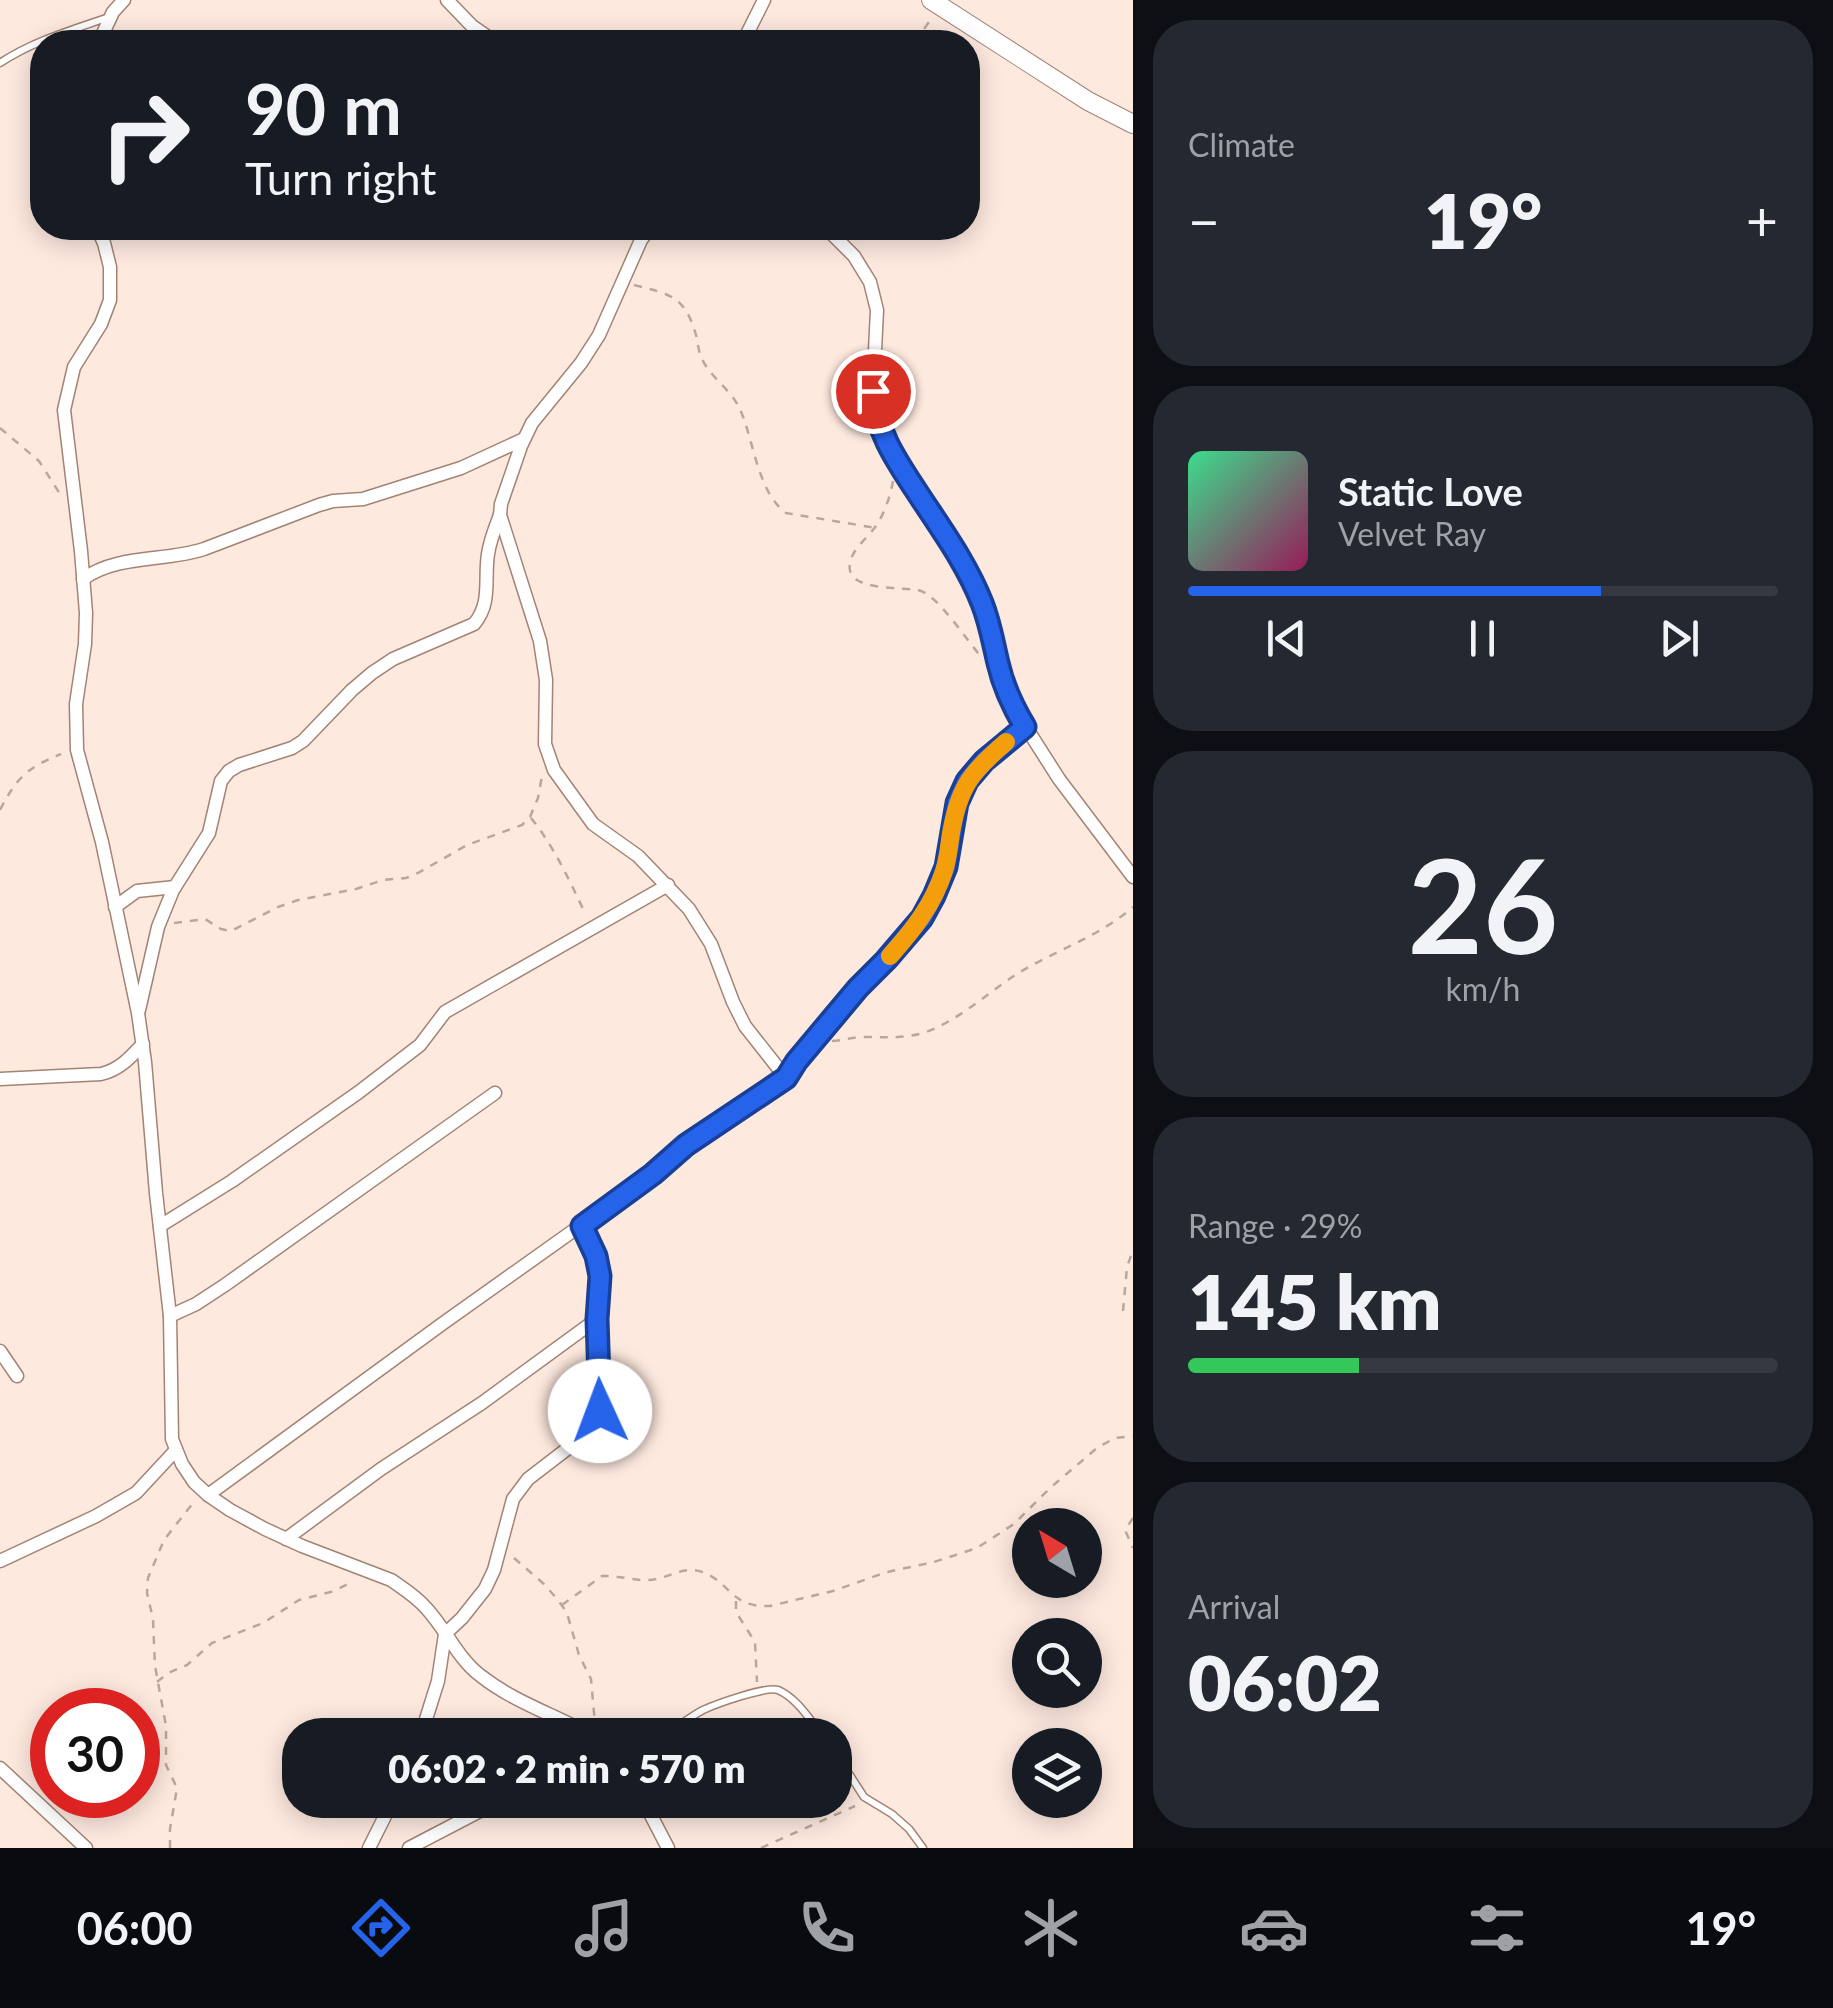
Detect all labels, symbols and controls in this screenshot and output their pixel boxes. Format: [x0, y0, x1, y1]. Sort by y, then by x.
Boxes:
text: 90 m [245, 66, 402, 150]
icon: right [80, 70, 210, 200]
text: Climate [1188, 125, 1295, 164]
text: Turn right [245, 151, 436, 205]
text: 19° [1424, 175, 1542, 265]
text: − [1188, 187, 1220, 253]
text: + [1746, 187, 1778, 253]
pin [831, 349, 916, 434]
icon: arrive [846, 364, 901, 419]
text: Static Love [1338, 468, 1523, 514]
text: Velvet Ray [1338, 514, 1486, 553]
icon: previous [1259, 611, 1314, 666]
icon: pause [1455, 611, 1510, 666]
icon: next [1652, 611, 1707, 666]
text: 26 [1408, 826, 1558, 982]
text: km/h [1446, 969, 1520, 1008]
text: Range · 29% [1188, 1206, 1362, 1245]
text: 145 km [1188, 1256, 1442, 1346]
position arrow [548, 1359, 652, 1463]
north arrow [1012, 1508, 1102, 1598]
map controls [1012, 1508, 1102, 1818]
text: Arrival [1188, 1587, 1280, 1626]
button: search [1012, 1618, 1102, 1708]
text: 06:02 [1188, 1637, 1382, 1727]
speed limit sign: 30 [30, 1688, 160, 1818]
button: layers [1012, 1728, 1102, 1818]
text: 06:02 · 2 min · 570 m [388, 1745, 746, 1791]
icon: directions [346, 1893, 416, 1963]
icon: music [569, 1893, 639, 1963]
icon: phone [792, 1893, 862, 1963]
icon: climate [1016, 1893, 1086, 1963]
icon: car [1239, 1893, 1309, 1963]
icon: filters [1462, 1893, 1532, 1963]
text: 06:00 [77, 1901, 193, 1955]
text: 19° [1685, 1901, 1756, 1955]

